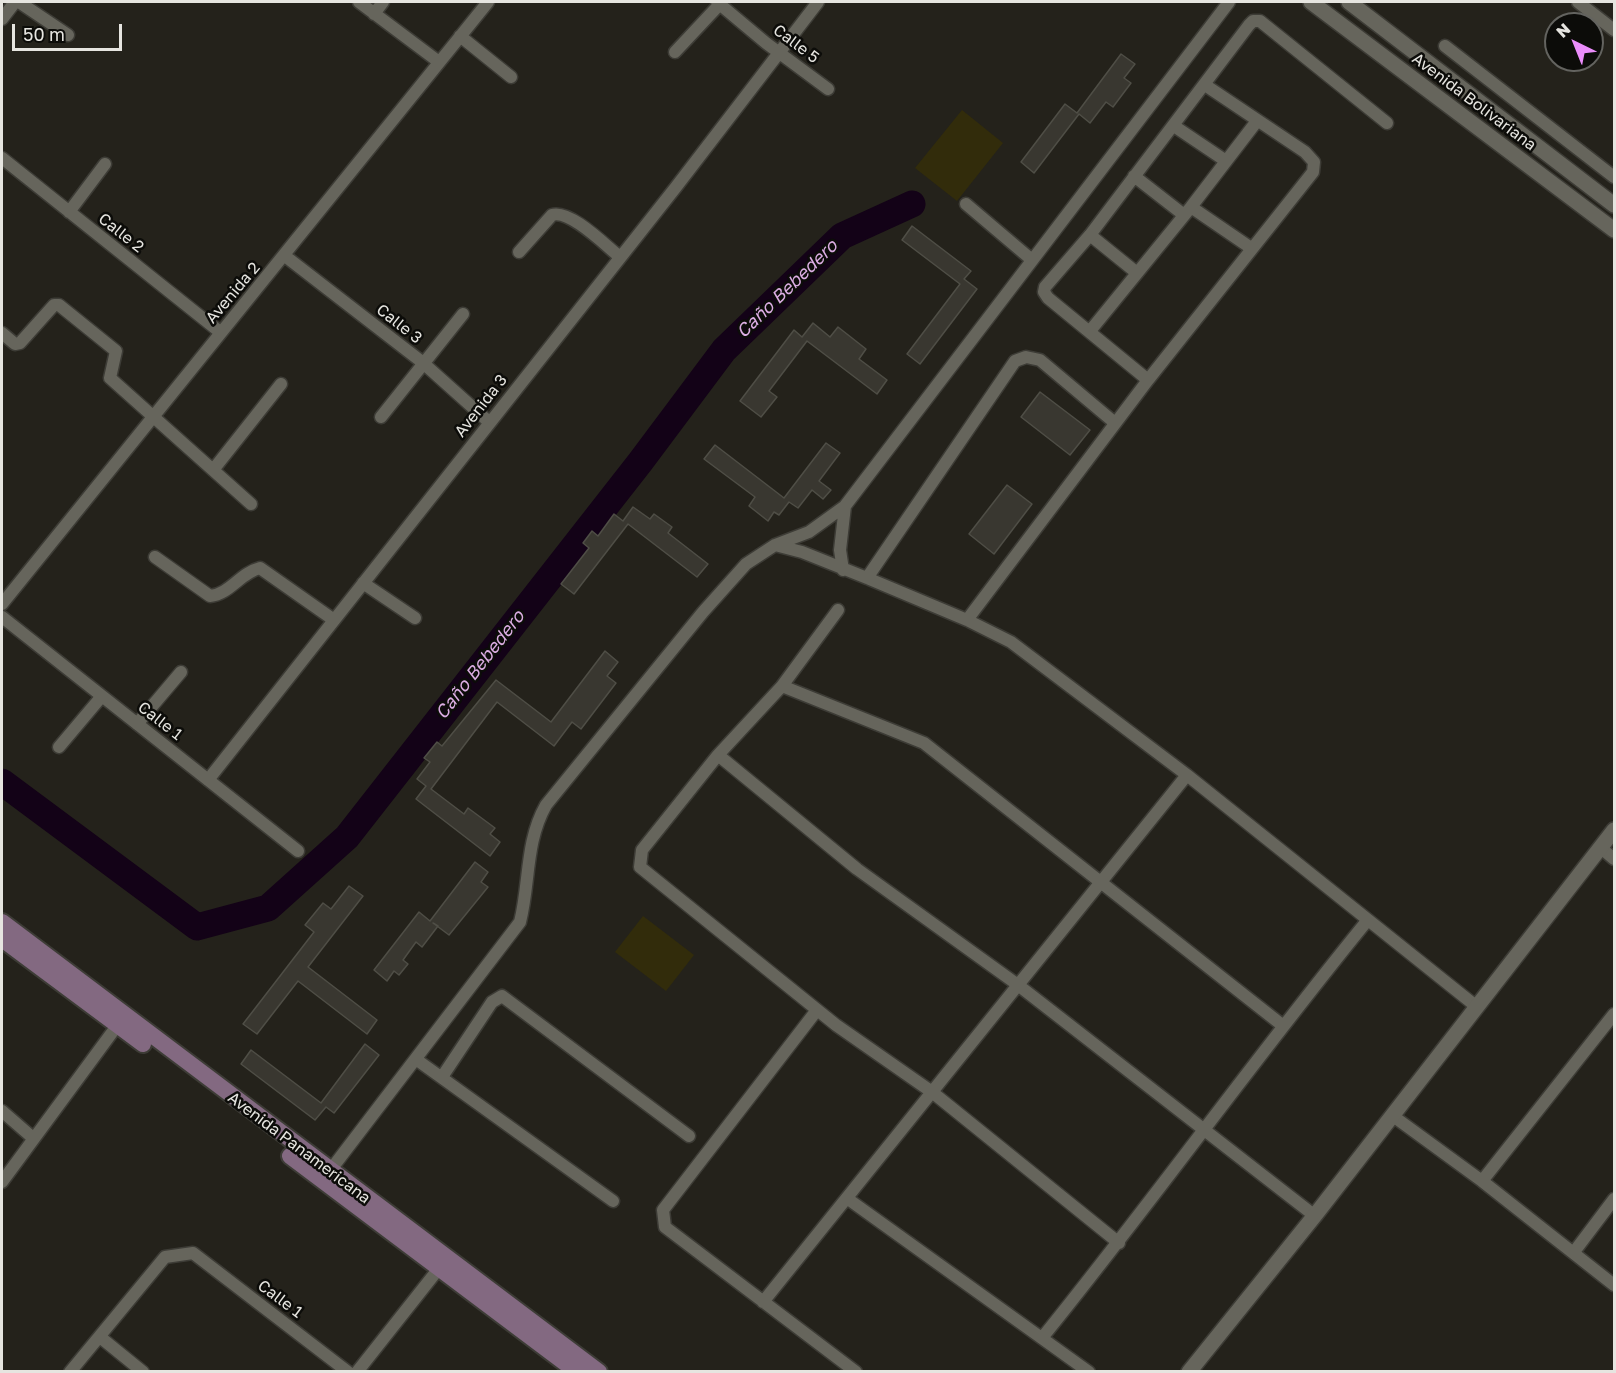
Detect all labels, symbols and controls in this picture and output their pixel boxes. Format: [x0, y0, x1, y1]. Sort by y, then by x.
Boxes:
scale bar [15, 12, 124, 50]
north arrow [1544, 12, 1604, 72]
text: N [1552, 19, 1574, 42]
street label: Calle 5 [769, 21, 823, 67]
text: 50 m [23, 23, 65, 45]
street label: Avenida Bolivariana [1408, 49, 1540, 155]
street label: Calle 2 [94, 209, 148, 257]
water label: Caño Bebedero [732, 235, 842, 343]
street label: Avenida 2 [202, 258, 264, 328]
street label: Calle 3 [372, 300, 426, 348]
street label: Avenida 3 [451, 371, 511, 441]
water label: Caño Bebedero [431, 606, 529, 724]
street label: Calle 1 [134, 698, 186, 744]
street label: Avenida Panamericana [224, 1088, 374, 1208]
street label: Calle 1 [254, 1276, 306, 1322]

